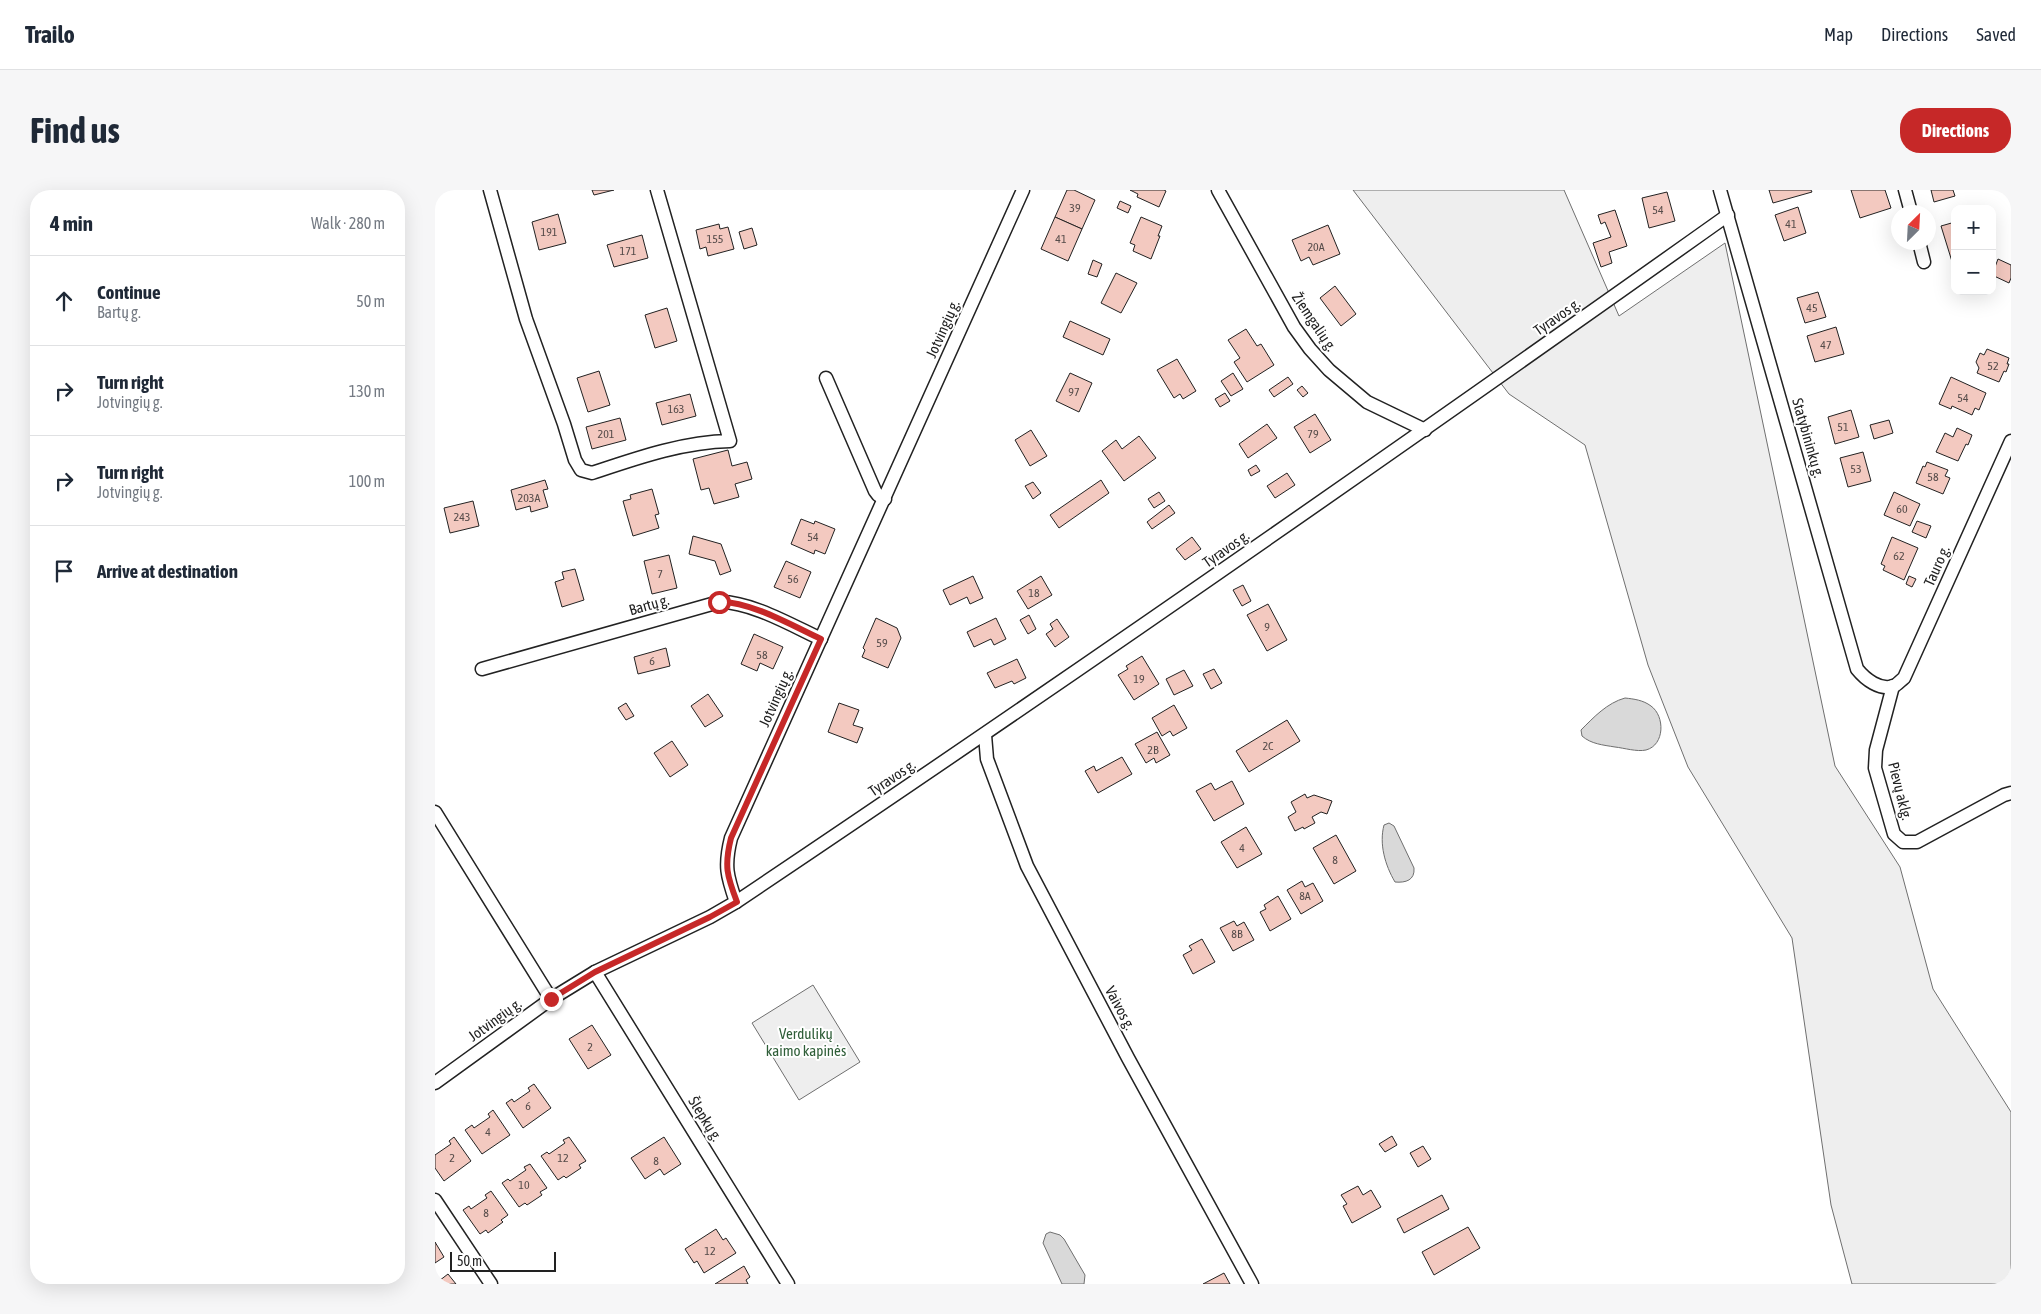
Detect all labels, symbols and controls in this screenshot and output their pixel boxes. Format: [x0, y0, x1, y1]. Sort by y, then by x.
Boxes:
text: Trailo [25, 21, 75, 48]
text: Map [1824, 24, 1853, 45]
text: Directions [1881, 24, 1948, 45]
text: Saved [1976, 24, 2016, 45]
button: Directions [1900, 108, 2011, 153]
text: Find us [30, 110, 120, 150]
house number: 39 [1069, 201, 1081, 215]
house number: 54 [1652, 203, 1664, 217]
north arrow [1891, 205, 1936, 250]
map controls [1951, 205, 1996, 295]
button: + [1951, 205, 1996, 250]
text: 4 min [50, 211, 93, 235]
text: Walk · 280 m [311, 214, 385, 232]
house number: 41 [1785, 217, 1797, 231]
house number: 191 [541, 225, 558, 239]
house number: 155 [707, 232, 723, 246]
house number: 41 [1055, 232, 1067, 246]
house number: 20A [1307, 240, 1325, 254]
house number: 171 [620, 244, 637, 258]
button: − [1951, 250, 1996, 295]
text: Continue [97, 281, 161, 303]
icon: ahead [50, 287, 78, 315]
street label: Žiemgalių g. [1289, 289, 1340, 354]
text: 50 m [356, 292, 385, 310]
street label: Tyravos g. [1530, 294, 1583, 339]
street label: Jotvingių g. [922, 297, 963, 360]
house number: 45 [1806, 301, 1818, 315]
text: Bartų g. [97, 303, 141, 321]
house number: 47 [1820, 338, 1832, 352]
house number: 52 [1987, 359, 1999, 373]
text: Turn right [97, 371, 164, 393]
icon: right [50, 377, 78, 405]
text: 130 m [349, 382, 385, 400]
house number: 97 [1068, 385, 1080, 399]
house number: 54 [1957, 391, 1969, 405]
text: Jotvingių g. [97, 393, 163, 411]
street label: Statybininkų g. [1789, 396, 1828, 480]
house number: 163 [668, 402, 684, 416]
house number: 51 [1837, 420, 1849, 434]
house number: 201 [598, 427, 615, 441]
house number: 79 [1307, 427, 1319, 441]
text: Turn right [97, 461, 164, 483]
house number: 53 [1850, 462, 1862, 476]
icon: right [50, 467, 78, 495]
house number: 58 [1927, 470, 1939, 484]
text: 100 m [349, 472, 385, 490]
text: Jotvingių g. [97, 483, 163, 501]
house number: 203A [518, 491, 541, 505]
house number: 60 [1896, 502, 1908, 516]
house number: 243 [454, 510, 470, 524]
street label: Tyravos g. [1199, 526, 1252, 571]
house number: 54 [807, 530, 819, 544]
street label: Tauro g. [1920, 543, 1953, 589]
house number: 62 [1893, 549, 1905, 563]
icon: arrive [50, 557, 78, 585]
text: Arrive at destination [97, 560, 238, 582]
house number: 7 [657, 567, 663, 581]
house number: 56 [787, 572, 799, 586]
house number: 18 [1028, 586, 1040, 600]
street label: Bartų g. [627, 591, 671, 618]
route start [708, 591, 731, 614]
house number: 9 [1264, 620, 1270, 634]
house number: 59 [876, 636, 888, 650]
house number: 58 [756, 648, 768, 662]
house number: 6 [649, 654, 655, 668]
street label: Jotvingių g. [755, 666, 796, 729]
house number: 19 [1133, 672, 1145, 686]
house number: 2C [1262, 739, 1274, 753]
house number: 2B [1147, 743, 1159, 757]
street label: Tyravos g. [865, 756, 919, 799]
street label: Pievų aklg. [1885, 760, 1916, 822]
house number: 4 [1239, 841, 1245, 855]
house number: 8 [1332, 853, 1338, 867]
house number: 8A [1299, 889, 1311, 903]
house number: 8B [1231, 927, 1243, 941]
street label: Vaivos g. [1102, 983, 1139, 1033]
route end [540, 988, 563, 1011]
street label: Jotvingių g. [465, 994, 525, 1045]
park label: Verdulikų kaimo kapinės [766, 1025, 846, 1059]
house number: 2 [587, 1040, 593, 1054]
street label: Šlepkų g. [685, 1093, 726, 1144]
house number: 6 [525, 1099, 531, 1113]
house number: 4 [485, 1125, 491, 1139]
house number: 2 [449, 1151, 455, 1165]
house number: 12 [557, 1151, 569, 1165]
house number: 8 [653, 1154, 659, 1168]
house number: 10 [518, 1178, 530, 1192]
house number: 8 [483, 1206, 489, 1220]
house number: 12 [704, 1244, 716, 1258]
scale bar [450, 1249, 556, 1272]
text: 50 m [457, 1253, 482, 1269]

